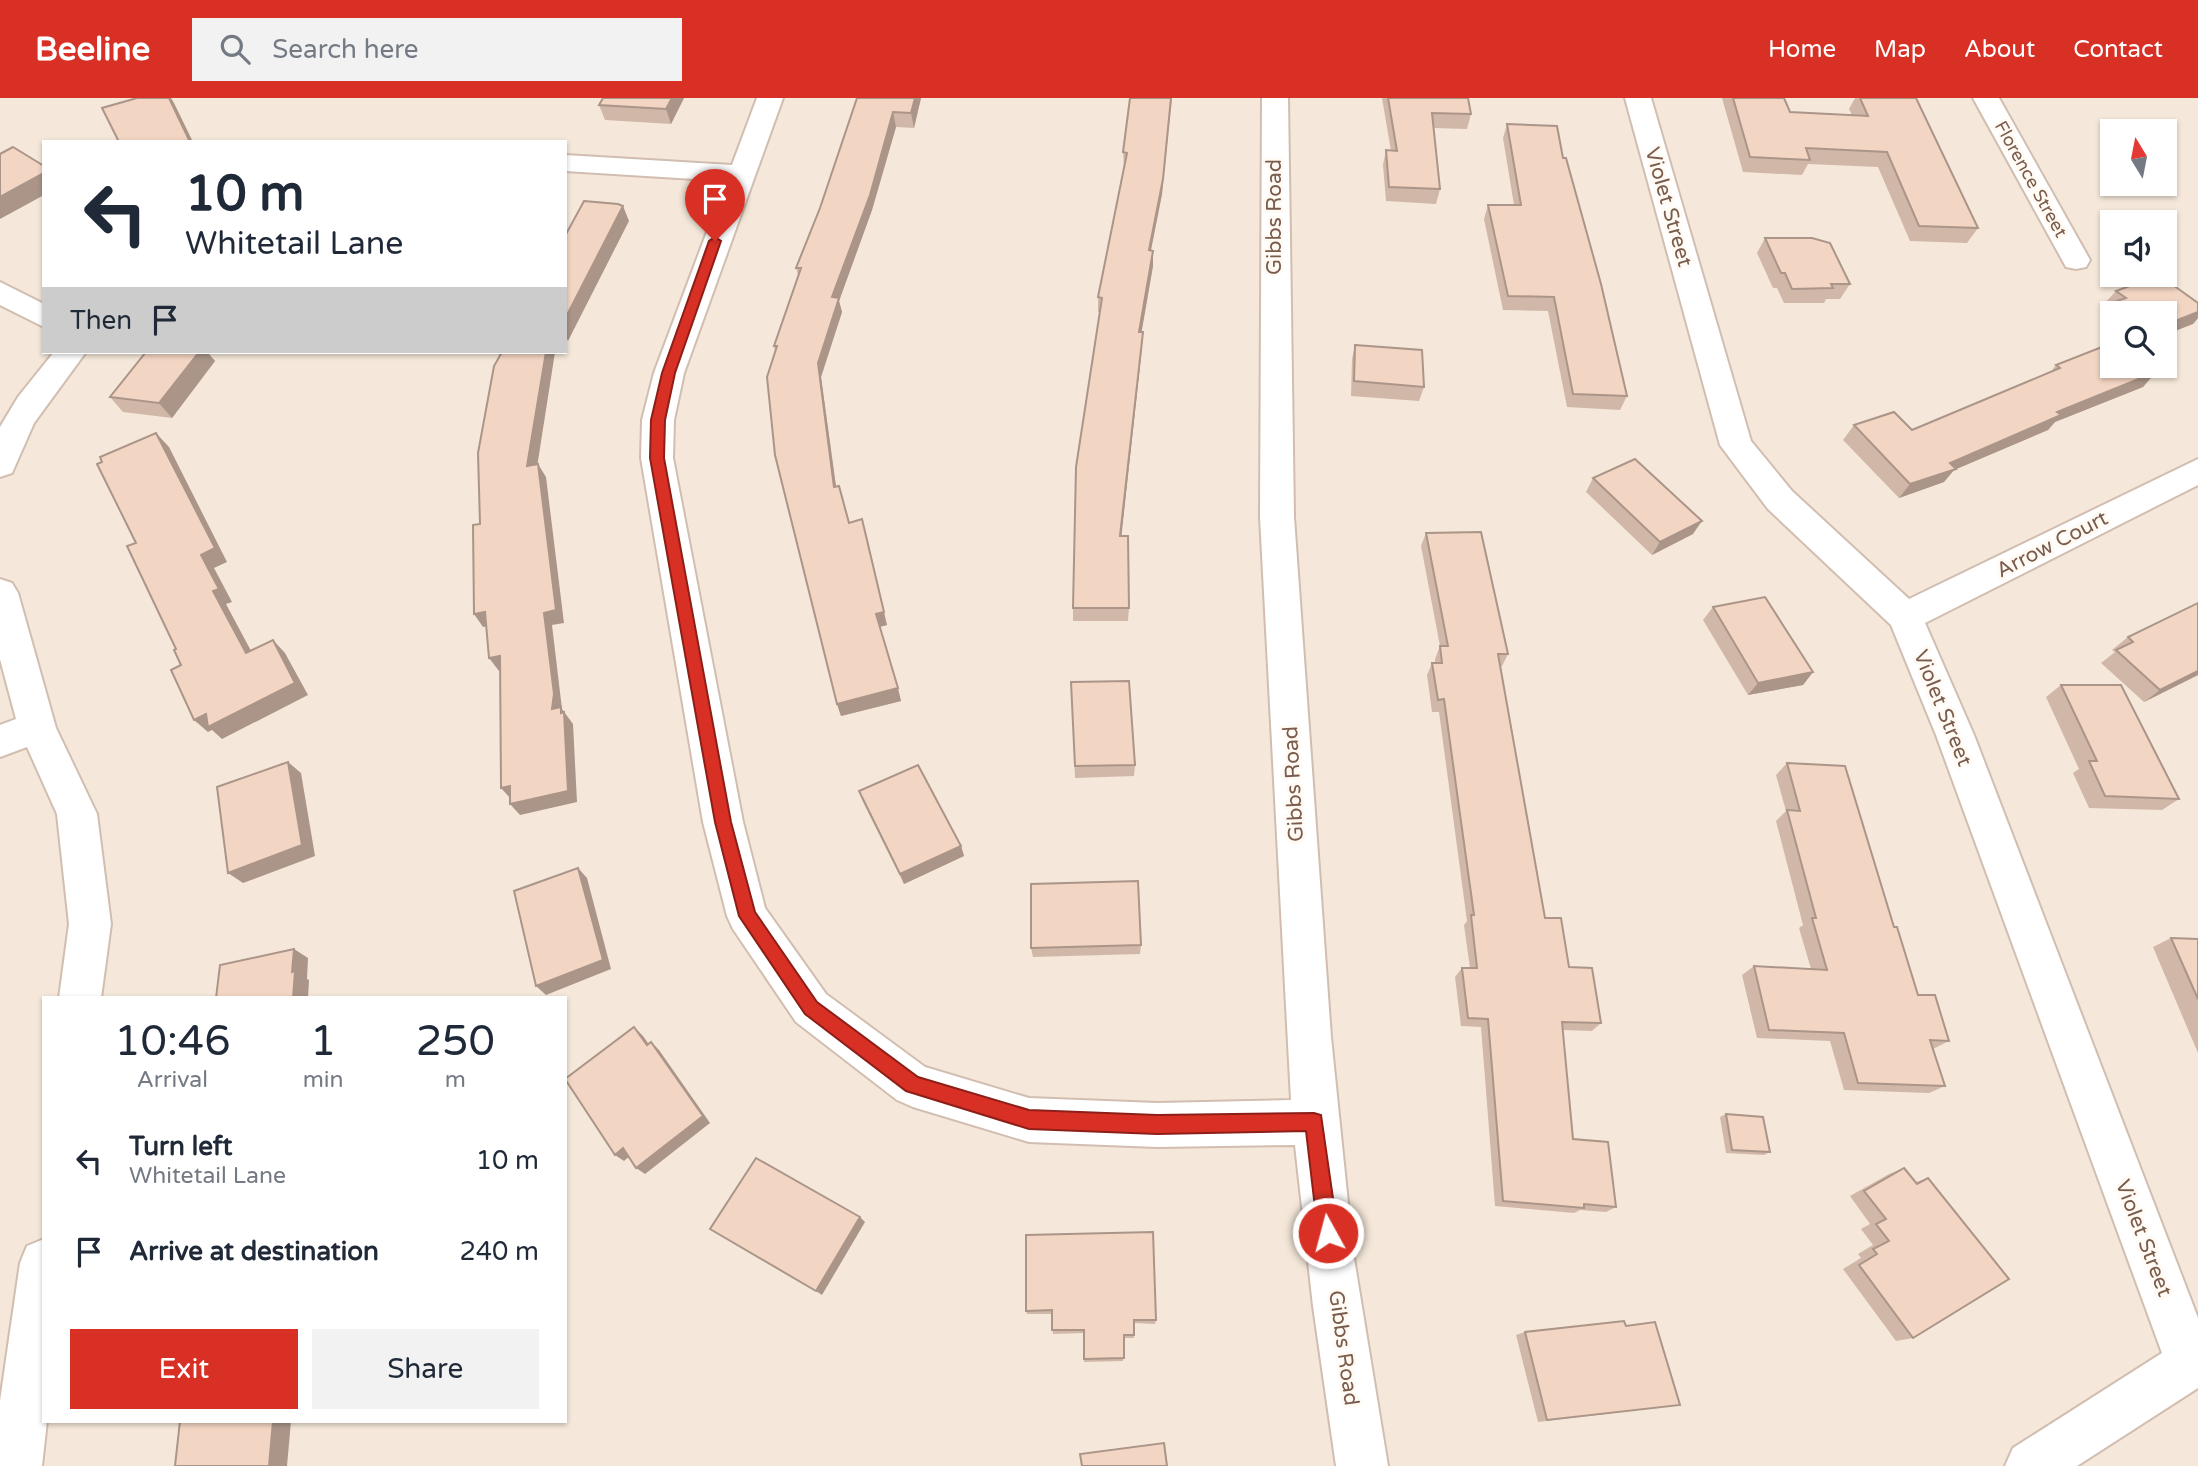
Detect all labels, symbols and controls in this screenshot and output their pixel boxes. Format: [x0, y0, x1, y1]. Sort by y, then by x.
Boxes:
search box [192, 18, 682, 81]
text: Beeline [35, 30, 150, 69]
icon: search [216, 30, 254, 68]
text: Search here [272, 34, 418, 65]
text: Home [1768, 35, 1836, 64]
text: Map [1874, 35, 1926, 64]
text: About [1964, 35, 2035, 64]
text: Contact [2073, 35, 2163, 64]
street label: Florence Street [1990, 117, 2072, 241]
north arrow [2100, 119, 2177, 196]
map controls [2100, 119, 2177, 378]
street label: Violet Street [1640, 145, 1697, 270]
street label: Gibbs Road [1262, 159, 1287, 275]
text: 10 m [185, 165, 304, 224]
icon: left [70, 168, 161, 259]
pin [685, 169, 745, 241]
icon: arrive [696, 180, 734, 218]
button: sound [2100, 210, 2177, 287]
text: Whitetail Lane [185, 225, 403, 263]
icon: arrive [146, 301, 184, 339]
button: search [2100, 301, 2177, 378]
text: Then [70, 305, 132, 336]
street label: Arrow Court [1992, 506, 2112, 583]
street label: Violet Street [1908, 646, 1977, 770]
street label: Gibbs Road [1278, 725, 1309, 843]
text: 10:46 [114, 1016, 231, 1067]
text: 1 [310, 1016, 336, 1067]
text: 250 [416, 1016, 495, 1067]
text: Arrival [137, 1066, 208, 1094]
text: min [303, 1066, 344, 1094]
text: m [445, 1066, 466, 1094]
text: Turn left [129, 1131, 232, 1162]
icon: left [70, 1142, 108, 1180]
text: 10 m [476, 1145, 539, 1176]
text: Whitetail Lane [129, 1162, 286, 1190]
street label: Violet Street [2110, 1176, 2177, 1300]
position arrow [1291, 1196, 1365, 1270]
icon: arrive [70, 1233, 108, 1271]
text: Arrive at destination [129, 1236, 379, 1267]
text: 240 m [459, 1236, 539, 1267]
street label: Gibbs Road [1323, 1289, 1364, 1407]
button: Exit [70, 1329, 298, 1409]
button: Share [312, 1329, 539, 1409]

